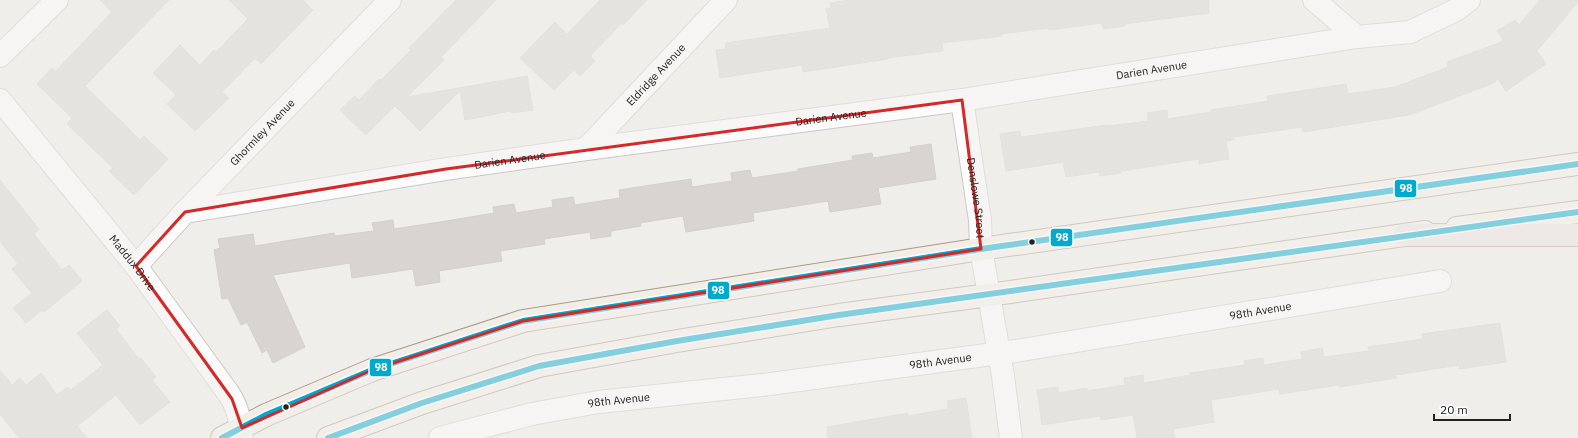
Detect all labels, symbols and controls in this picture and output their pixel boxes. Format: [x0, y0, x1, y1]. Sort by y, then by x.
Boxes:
street label: Eldridge Avenue [623, 41, 688, 109]
street label: Darien Avenue [1115, 57, 1188, 82]
street label: Ghormley Avenue [227, 96, 298, 168]
street label: Darien Avenue [795, 105, 867, 129]
street label: Darien Avenue [473, 148, 546, 172]
street label: Denslowe Street [964, 157, 988, 239]
line badge: 98 [1394, 179, 1417, 198]
text: 98 [1399, 181, 1413, 195]
line badge: 98 [1050, 228, 1073, 247]
text: 98 [1055, 230, 1069, 244]
street label: Maddux Drive [106, 232, 159, 294]
unlabelled marker [1027, 237, 1037, 247]
line badge: 98 [707, 281, 730, 300]
text: 98 [711, 283, 725, 297]
street label: 98th Avenue [1228, 299, 1292, 323]
street label: 98th Avenue [908, 350, 972, 372]
line badge: 98 [369, 358, 392, 377]
text: 98 [374, 360, 388, 374]
street label: 98th Avenue [586, 390, 651, 411]
scale bar [1434, 396, 1510, 422]
unlabelled marker [281, 402, 291, 412]
text: 20 m [1440, 402, 1468, 417]

